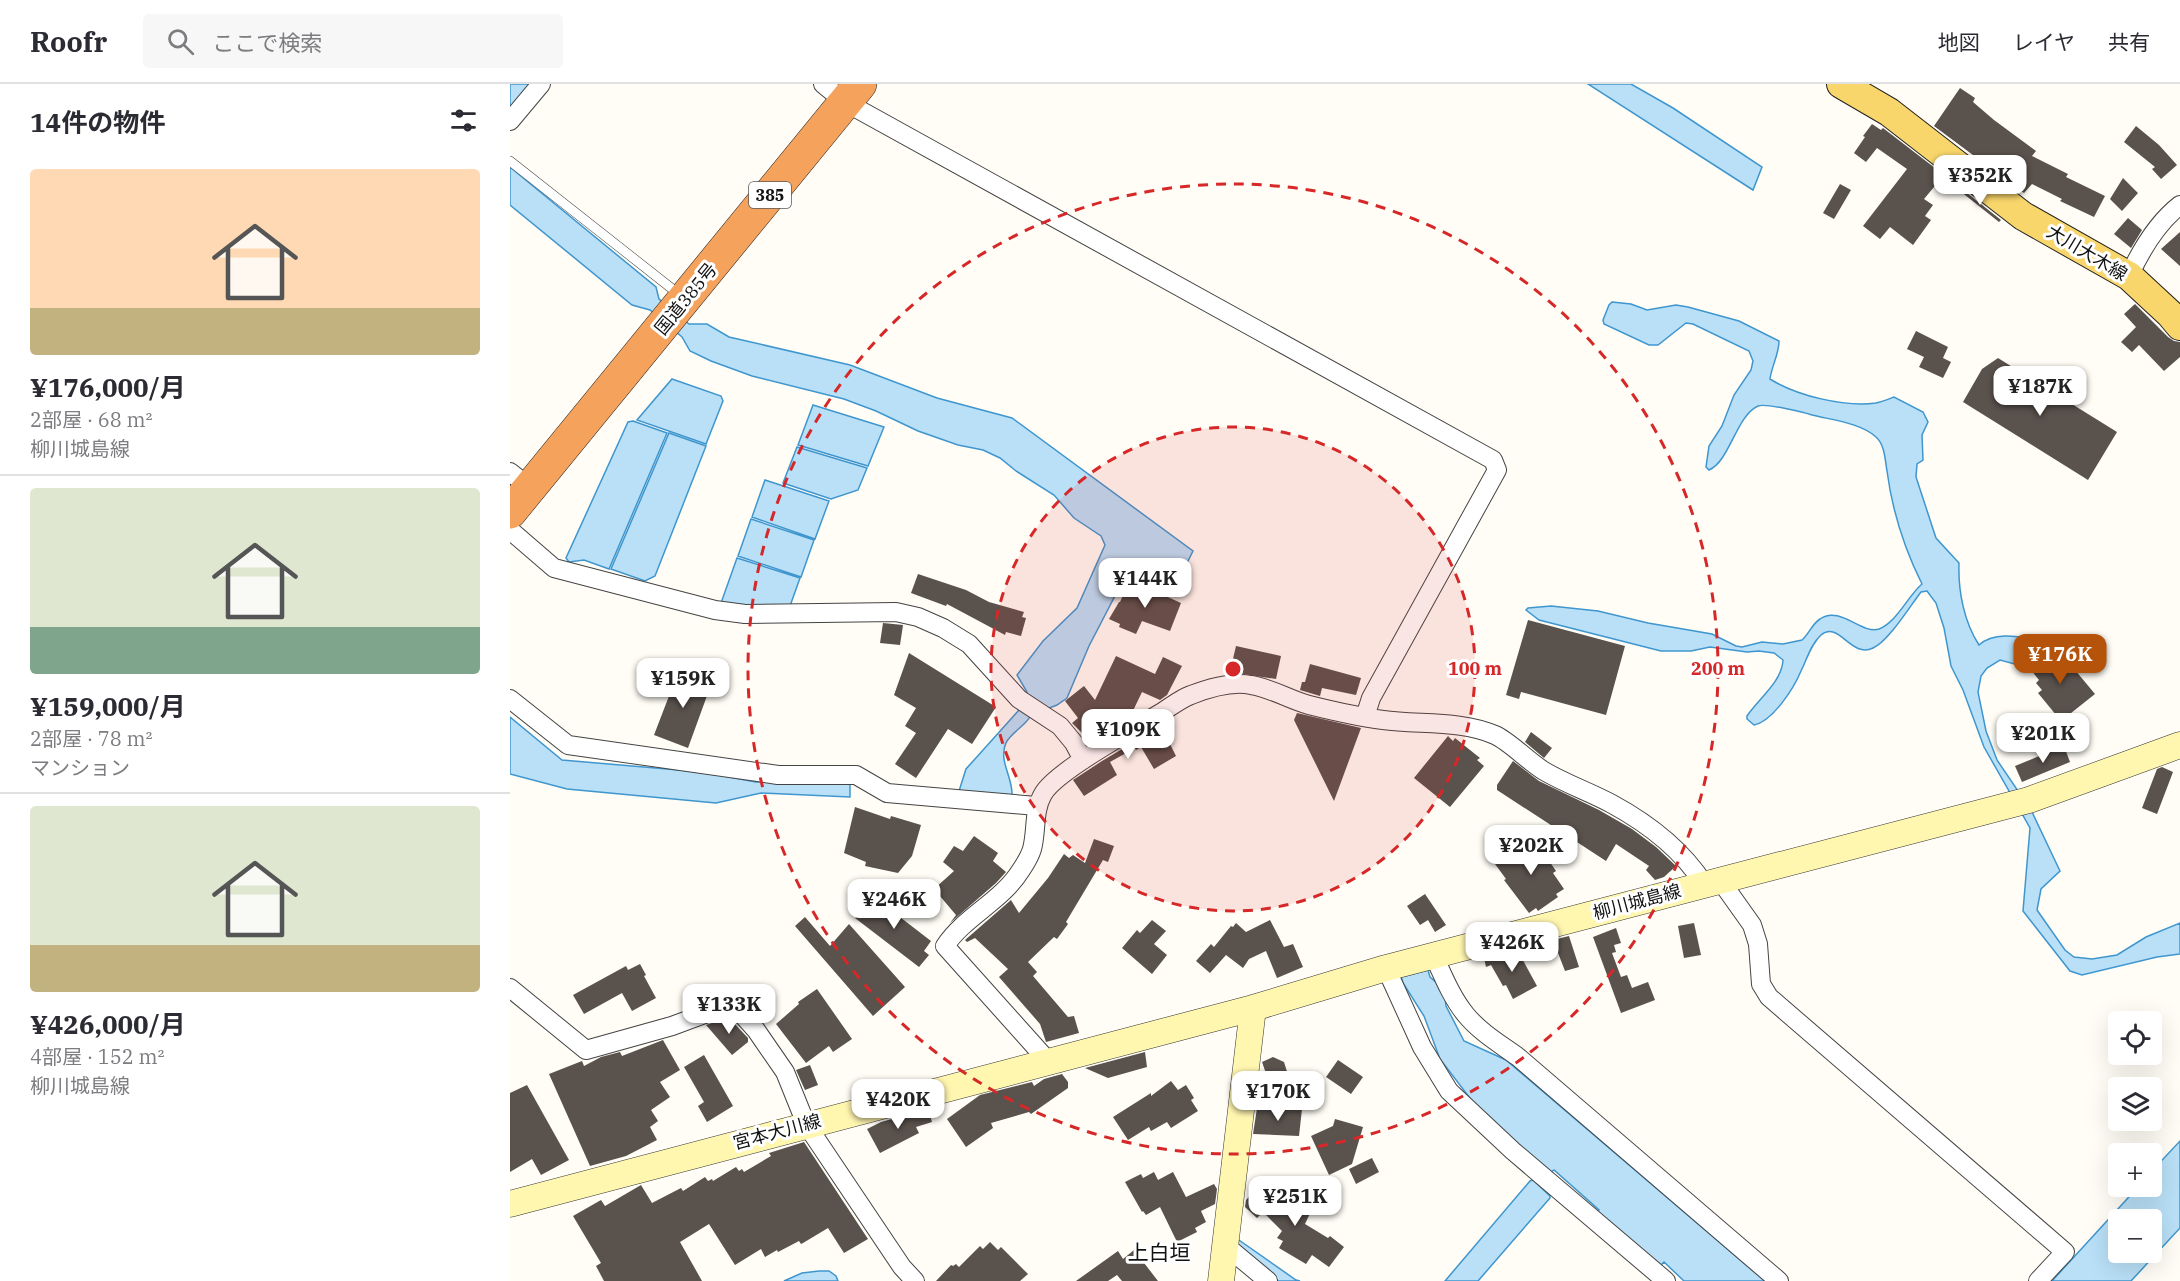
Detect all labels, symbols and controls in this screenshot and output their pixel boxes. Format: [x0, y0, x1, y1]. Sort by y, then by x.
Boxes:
search box [143, 14, 563, 68]
text: Roofr [30, 23, 107, 60]
icon: search [164, 25, 197, 58]
text: ここで検索 [212, 28, 322, 57]
text: 地図 [1938, 28, 1980, 56]
text: レイヤ [2013, 28, 2075, 56]
text: 共有 [2108, 28, 2150, 56]
icon: filters [447, 104, 480, 137]
text: 14件の物件 [30, 105, 165, 139]
pin: ¥352K [1938, 155, 2022, 206]
text: ¥352K [1948, 161, 2012, 188]
road number: 385 [749, 182, 791, 208]
icon: home [201, 208, 309, 316]
street label: 大川大木線 [2043, 220, 2132, 286]
street label: 国道385号 [649, 258, 722, 339]
pin: ¥187K [1998, 366, 2082, 417]
text: ¥176,000/月 [30, 370, 186, 404]
text: ¥187K [2008, 372, 2072, 399]
text: 2部屋 · 68 m² [30, 406, 152, 433]
text: 柳川城島線 [30, 435, 130, 462]
icon: home [201, 527, 309, 635]
pin: ¥144K [1103, 558, 1187, 609]
text: ¥144K [1113, 564, 1177, 591]
pin: ¥176K [2018, 634, 2102, 685]
text: ¥176K [2028, 640, 2092, 667]
text: 100 m [1448, 657, 1503, 680]
text: 200 m [1691, 657, 1746, 680]
pin: ¥159K [641, 658, 725, 709]
centre of rings [1223, 659, 1243, 679]
text: ¥159K [651, 664, 715, 691]
text: ¥159,000/月 [30, 689, 186, 723]
pin: ¥109K [1086, 709, 1170, 760]
pin: ¥201K [2001, 713, 2085, 764]
text: ¥109K [1096, 715, 1160, 742]
text: ¥201K [2011, 719, 2075, 746]
text: 2部屋 · 78 m² [30, 725, 152, 752]
text: マンション [30, 754, 130, 781]
pin: ¥202K [1489, 825, 1573, 876]
text: ¥202K [1499, 831, 1563, 858]
icon: home [201, 845, 309, 953]
pin: ¥246K [852, 879, 936, 930]
street label: 柳川城島線 [1590, 879, 1683, 924]
text: ¥246K [862, 885, 926, 912]
pin: ¥426K [1470, 922, 1554, 973]
text: ¥426K [1480, 928, 1544, 955]
pin: ¥133K [687, 984, 771, 1035]
text: ¥133K [697, 990, 761, 1017]
text: ¥426,000/月 [30, 1007, 186, 1041]
map controls [2108, 1011, 2162, 1263]
button: locate [2108, 1011, 2162, 1065]
text: 4部屋 · 152 m² [30, 1043, 164, 1070]
pin: ¥170K [1236, 1071, 1320, 1122]
text: 柳川城島線 [30, 1072, 130, 1099]
text: ¥170K [1246, 1077, 1310, 1104]
button: layers [2108, 1077, 2162, 1131]
pin: ¥420K [856, 1079, 940, 1130]
text: ¥420K [866, 1085, 930, 1112]
street label: 宮本大川線 [730, 1109, 823, 1154]
button: + [2108, 1143, 2162, 1197]
pin: ¥251K [1253, 1176, 1337, 1227]
text: ¥251K [1263, 1182, 1327, 1209]
button: − [2108, 1209, 2162, 1263]
district label: 上白垣 [1128, 1238, 1191, 1266]

